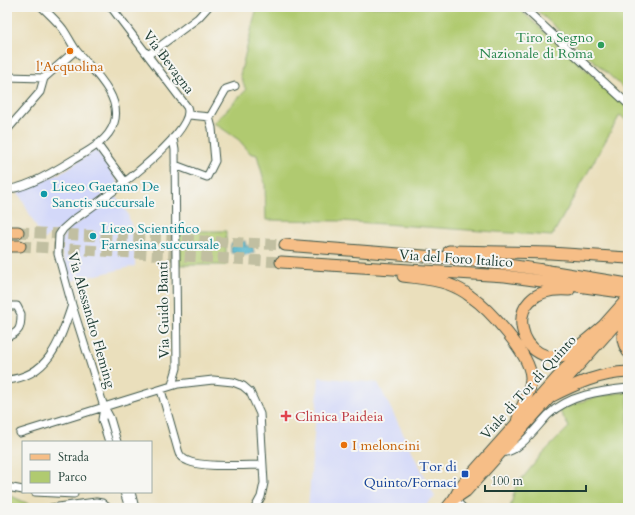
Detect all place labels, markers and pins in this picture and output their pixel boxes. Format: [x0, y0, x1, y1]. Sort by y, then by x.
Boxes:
place label: Tiro a Segno Nazionale di Roma [479, 28, 593, 63]
marker: Tiro a Segno Nazionale di Roma [596, 40, 606, 50]
marker: l'Acquolina [65, 46, 75, 56]
place label: l'Acquolina [36, 57, 104, 76]
place label: Liceo Gaetano De Sanctis succursale [52, 177, 159, 212]
marker: Liceo Gaetano De Sanctis succursale [39, 189, 49, 199]
place label: Liceo Scientifico Farnesina succursale [101, 219, 219, 254]
marker: Liceo Scientifico Farnesina succursale [88, 231, 98, 241]
place label: Clinica Paideia [295, 407, 383, 426]
marker: Clinica Paideia [280, 410, 292, 422]
place label: I meloncini [352, 436, 420, 455]
marker: I meloncini [339, 440, 349, 450]
place label: Tor di Quinto/Fornaci [364, 457, 457, 492]
marker: Tor di Quinto/Fornaci [460, 469, 470, 479]

